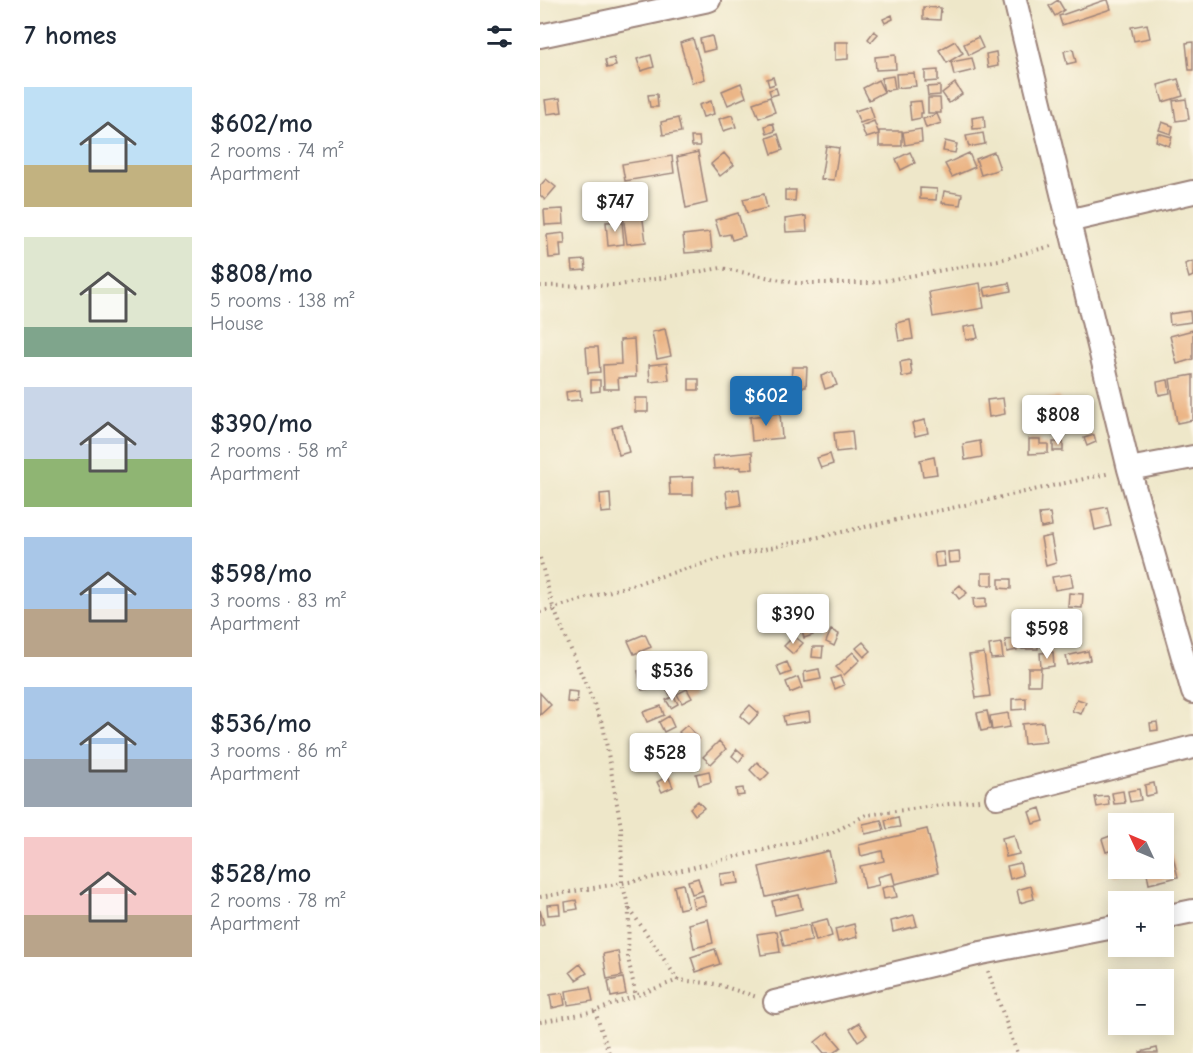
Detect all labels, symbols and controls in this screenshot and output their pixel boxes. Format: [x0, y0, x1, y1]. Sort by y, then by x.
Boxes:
icon: filters [483, 20, 516, 53]
text: 7 homes [24, 21, 117, 51]
text: $602/mo [210, 109, 313, 139]
icon: home [72, 111, 144, 183]
text: 2 rooms · 74 m² [210, 139, 343, 162]
text: Apartment [210, 162, 300, 185]
pin: $747 [579, 182, 651, 233]
text: $747 [596, 190, 634, 213]
text: $808/mo [210, 259, 313, 289]
icon: home [72, 261, 144, 333]
text: 5 rooms · 138 m² [210, 289, 355, 312]
text: House [210, 312, 264, 335]
pin: $602 [730, 376, 802, 427]
text: $602 [744, 384, 788, 407]
pin: $808 [1022, 395, 1094, 446]
text: $808 [1036, 403, 1080, 426]
text: $390/mo [210, 409, 312, 439]
icon: home [72, 411, 144, 483]
text: 2 rooms · 58 m² [210, 439, 347, 462]
text: Apartment [210, 462, 300, 485]
text: $598/mo [210, 559, 312, 589]
icon: home [72, 561, 144, 633]
text: 3 rooms · 83 m² [210, 589, 346, 612]
pin: $390 [757, 594, 829, 645]
text: $390 [771, 602, 815, 625]
pin: $598 [1011, 609, 1083, 660]
text: Apartment [210, 612, 300, 635]
text: $598 [1025, 617, 1069, 640]
pin: $536 [636, 651, 708, 702]
text: $536 [651, 659, 693, 682]
text: $536/mo [210, 709, 311, 739]
icon: home [72, 711, 144, 783]
pin: $528 [629, 733, 701, 784]
text: 3 rooms · 86 m² [210, 739, 347, 762]
text: $528 [644, 741, 686, 764]
text: Apartment [210, 762, 300, 785]
north arrow [1108, 813, 1174, 879]
map controls [1108, 813, 1174, 1035]
text: $528/mo [210, 859, 311, 889]
icon: home [72, 861, 144, 933]
text: 2 rooms · 78 m² [210, 889, 346, 912]
button: + [1108, 891, 1174, 957]
text: Apartment [210, 912, 300, 935]
button: − [1108, 969, 1174, 1035]

